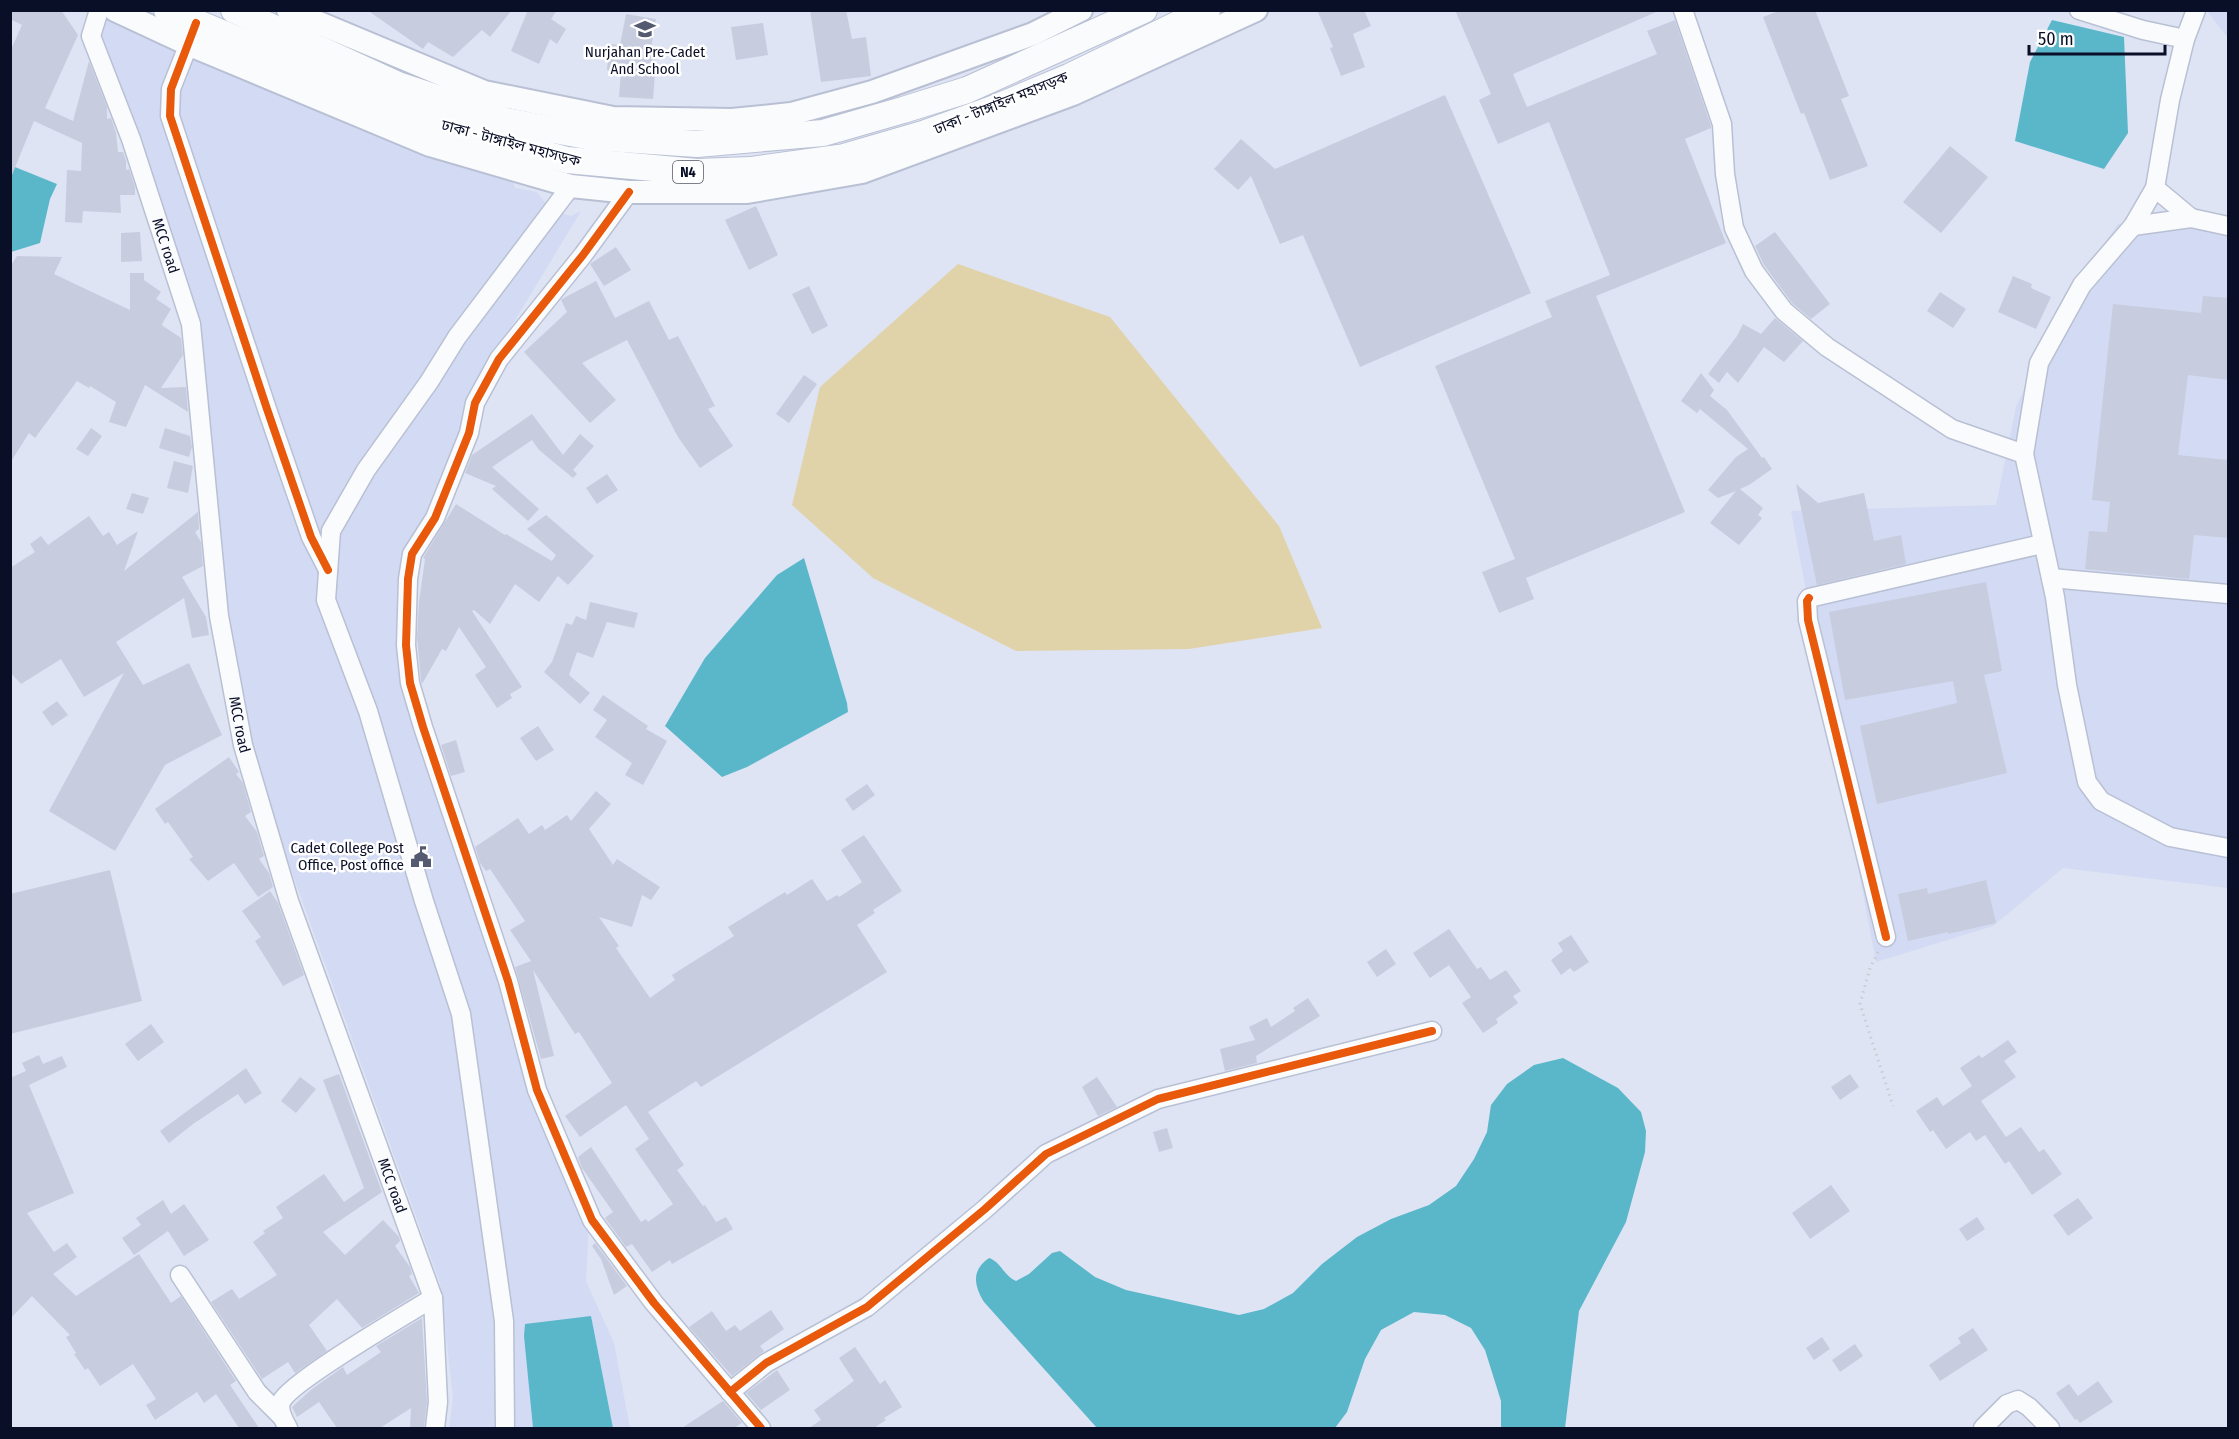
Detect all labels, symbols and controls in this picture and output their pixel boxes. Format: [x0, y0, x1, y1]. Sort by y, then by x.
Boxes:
school or university icon: Nurjahan Pre-Cadet And School [633, 17, 657, 41]
scale bar [2029, 18, 2166, 56]
text: 50 m [2038, 28, 2074, 50]
place label: Nurjahan Pre-Cadet And School [585, 43, 705, 78]
street label: ঢাকা - টাঙ্গাইল মহাসড়ক [930, 67, 1072, 139]
street label: ঢাকা - টাঙ্গাইল মহাসড়ক [439, 116, 583, 170]
road number: N4 [673, 161, 703, 183]
street label: MCC road [148, 216, 183, 276]
street label: MCC road [225, 695, 254, 755]
place label: Cadet College Post Office, Post office [290, 839, 404, 874]
public building icon: Cadet College Post Office, Post office [409, 845, 433, 869]
street label: MCC road [374, 1156, 410, 1215]

